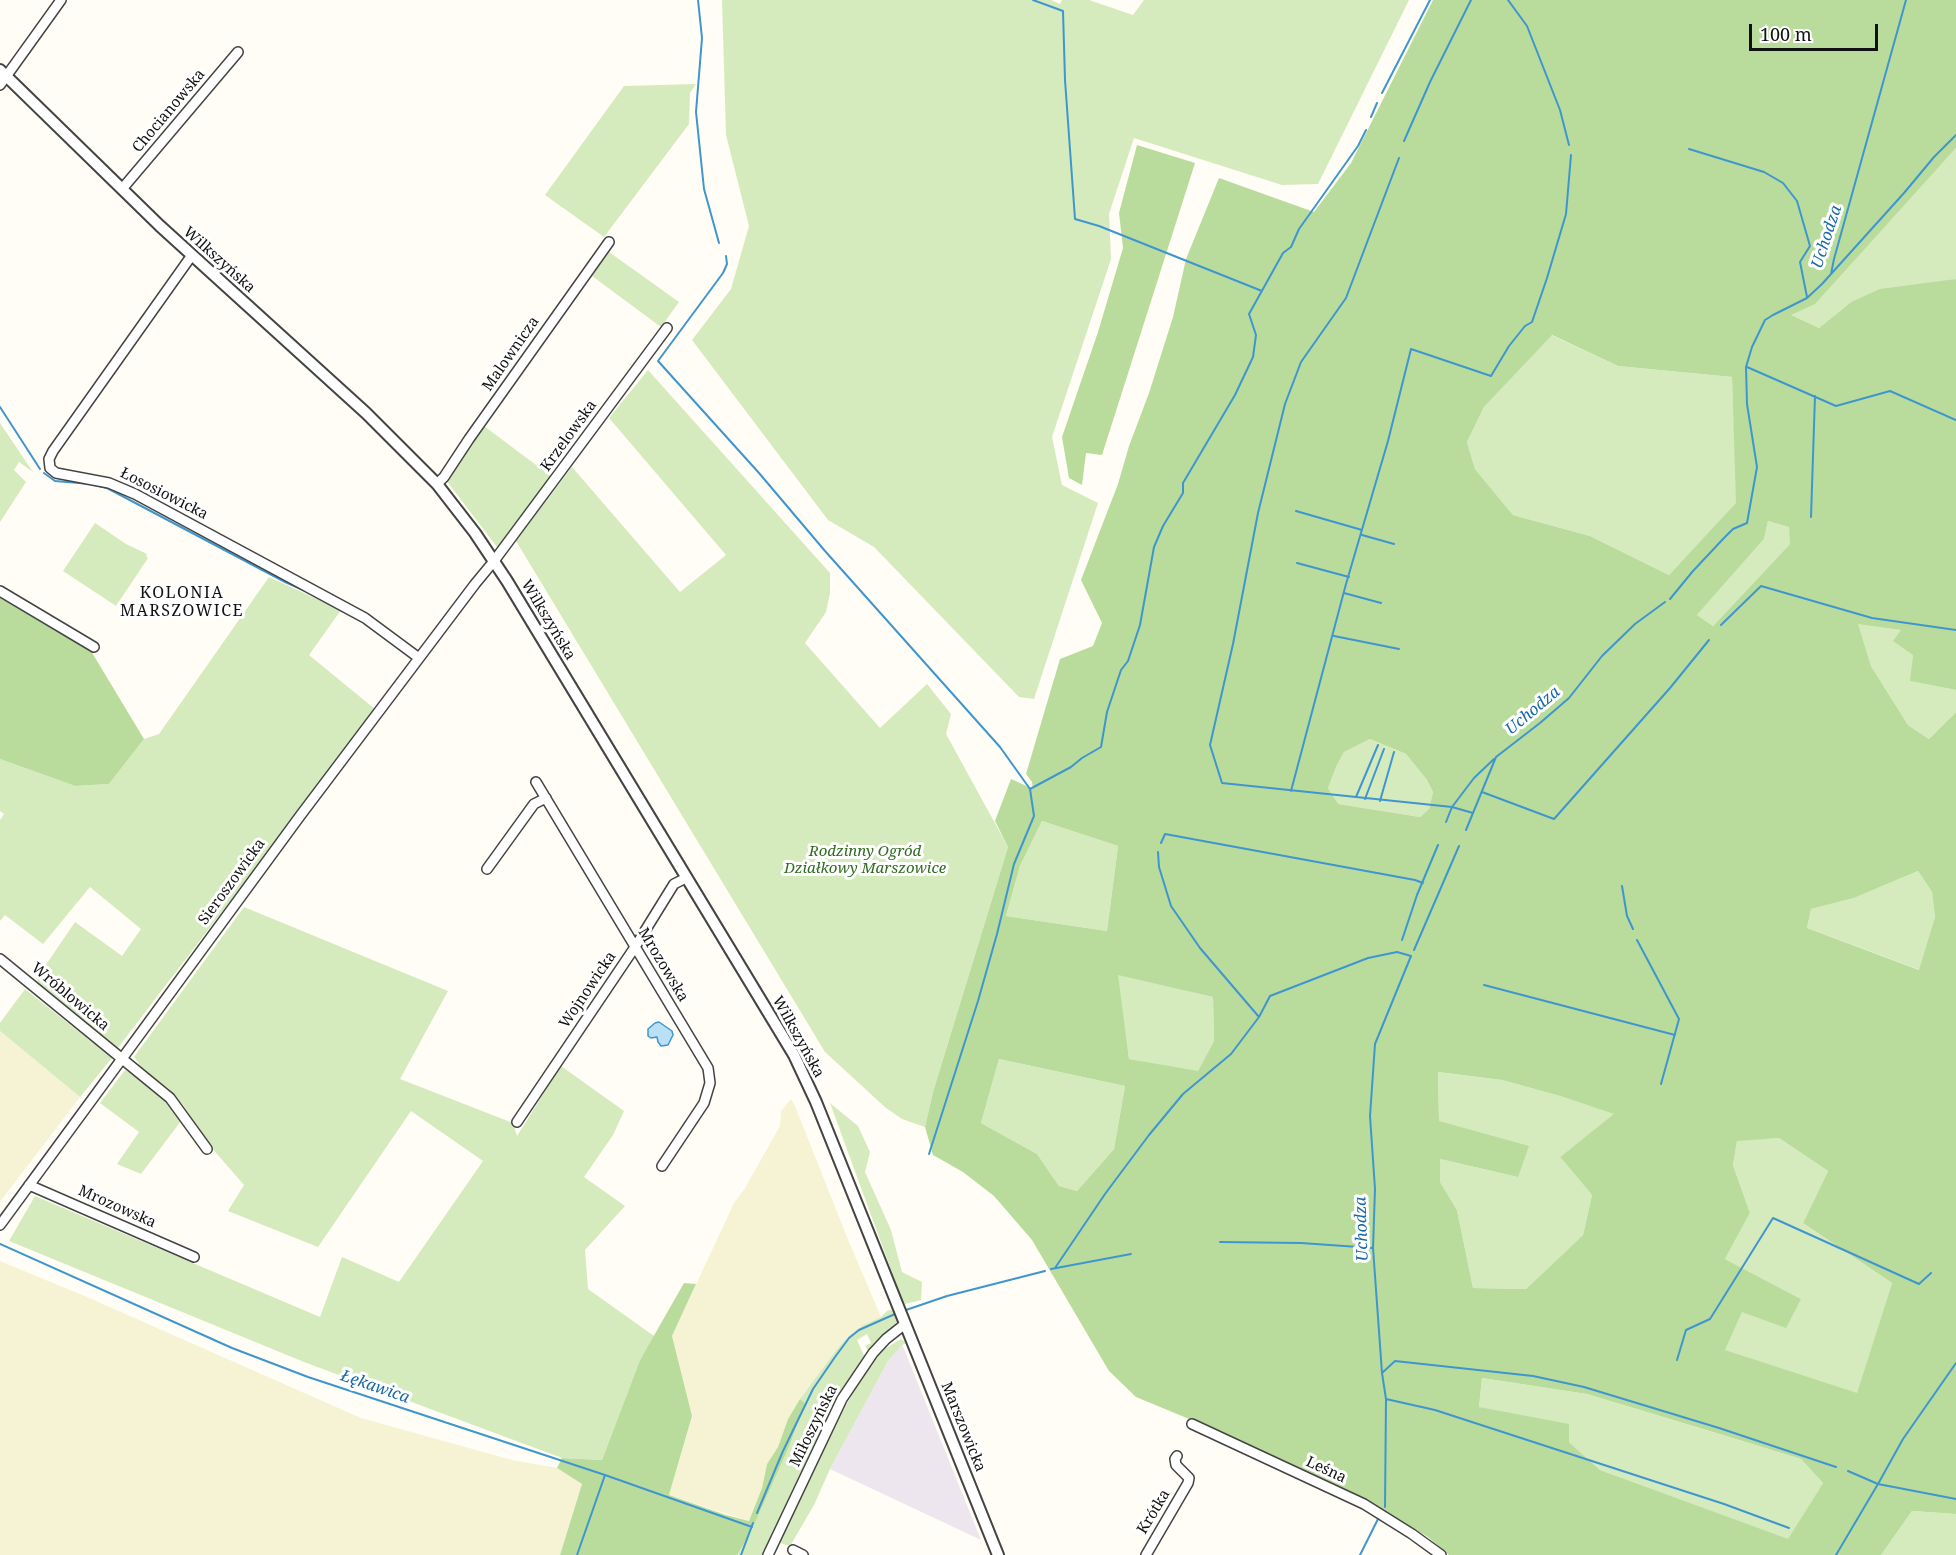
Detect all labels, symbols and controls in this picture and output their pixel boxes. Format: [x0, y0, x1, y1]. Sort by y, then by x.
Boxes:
scale bar [1752, 12, 1881, 50]
text: 100 m [1760, 22, 1812, 46]
street label: Chocianowska [129, 66, 209, 156]
water label: Uchodza [1808, 203, 1846, 271]
street label: Wilkszyńska [179, 223, 259, 297]
street label: Malownicza [479, 313, 543, 395]
street label: Krzelowska [537, 397, 601, 475]
street label: Łososiowicka [117, 464, 211, 524]
street label: Wilkszyńska [517, 577, 579, 663]
district label: KOLONIA MARSZOWICE [120, 583, 244, 621]
water label: Uchodza [1502, 683, 1564, 739]
street label: Sieroszowicka [195, 835, 269, 929]
park label: Rodzinny Ogród Działkowy Marszowice [784, 843, 946, 878]
street label: Mrozowska [634, 925, 692, 1005]
street label: Wojnowicka [556, 948, 620, 1032]
street label: Wróblowicka [27, 959, 113, 1035]
street label: Wilkszyńska [768, 993, 828, 1081]
street label: Mrozowska [75, 1182, 159, 1232]
water label: Uchodza [1351, 1196, 1373, 1262]
water label: Łękawica [338, 1366, 412, 1408]
street label: Marszowicka [937, 1380, 989, 1474]
street label: Miłoszyńska [786, 1382, 842, 1470]
street label: Leśna [1303, 1453, 1349, 1487]
street label: Krótka [1134, 1486, 1174, 1538]

